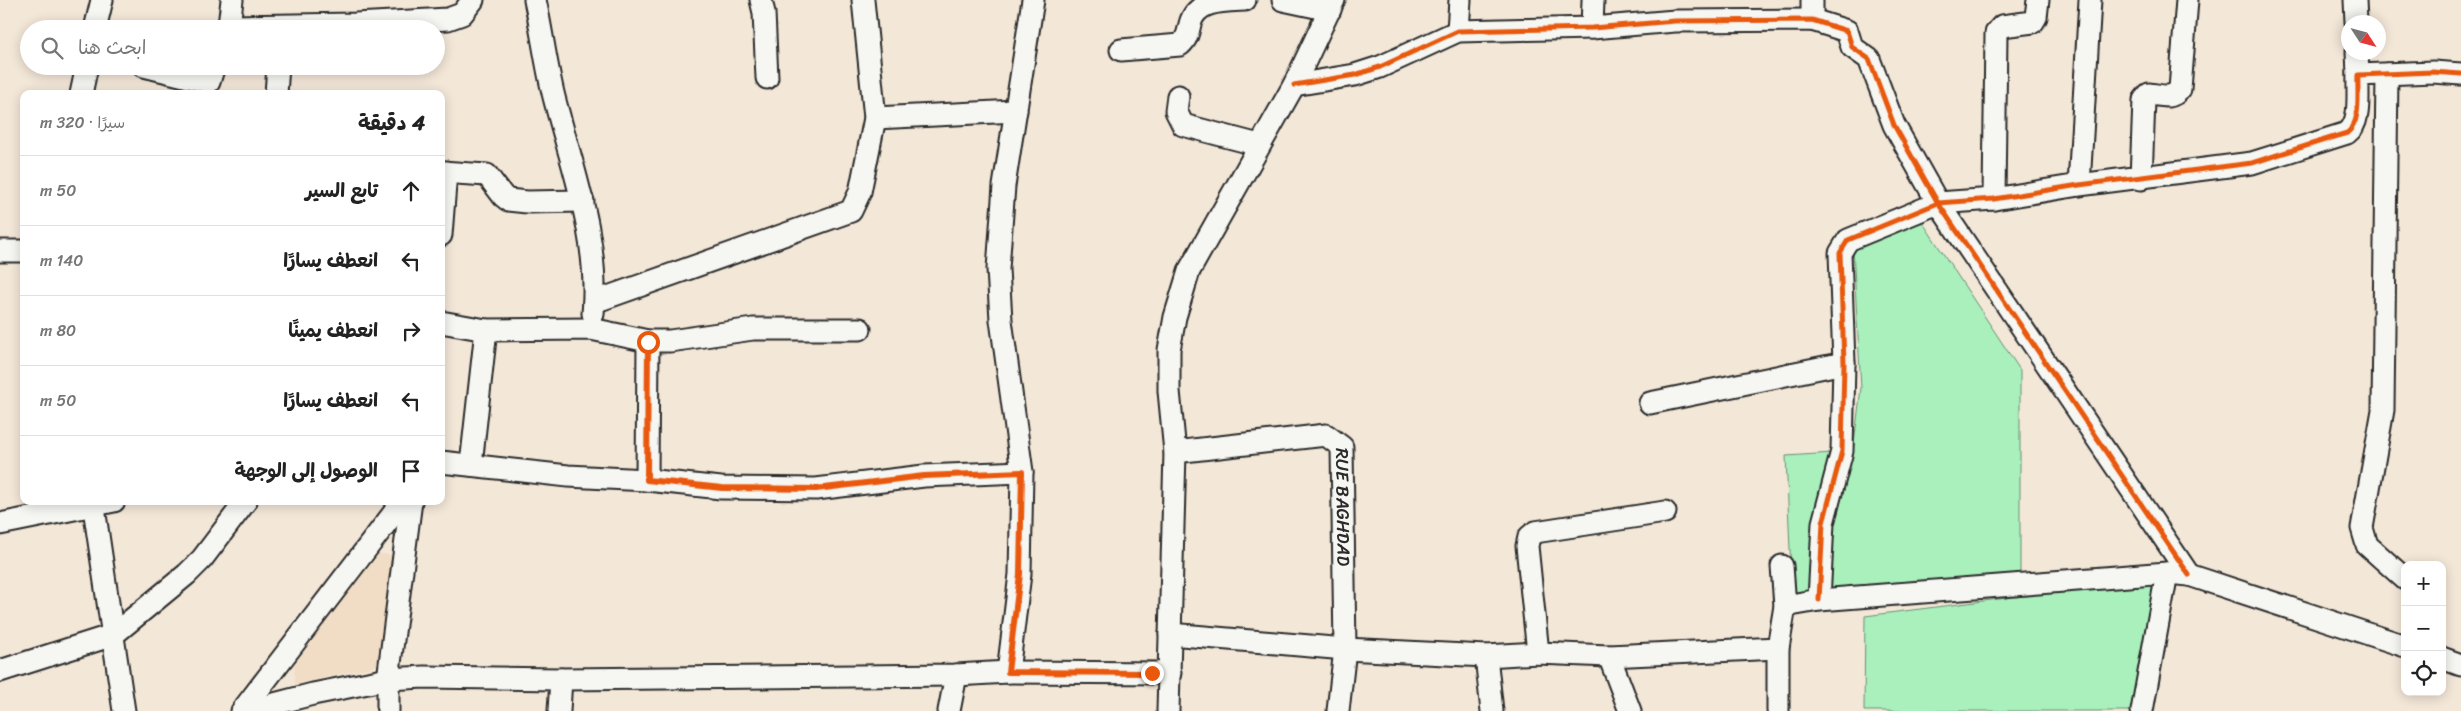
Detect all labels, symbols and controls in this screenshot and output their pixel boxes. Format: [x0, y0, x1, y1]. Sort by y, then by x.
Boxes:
north arrow [2341, 15, 2386, 60]
search box [20, 20, 445, 75]
text: ابحث هنا [78, 31, 146, 64]
icon: search [38, 34, 66, 62]
text: 4 دقيقة [358, 104, 425, 142]
text: سيرًا · 320 m [40, 108, 125, 137]
text: تابع السير [305, 174, 378, 207]
text: 50 m [40, 176, 76, 205]
icon: ahead [397, 177, 425, 205]
text: انعطف يسارًا [283, 244, 378, 277]
text: 140 m [40, 246, 83, 275]
icon: left [397, 247, 425, 275]
text: انعطف يمينًا [288, 314, 378, 347]
text: 80 m [40, 316, 76, 345]
icon: right [397, 317, 425, 345]
route start [637, 331, 660, 354]
text: انعطف يسارًا [283, 384, 378, 417]
text: 50 m [40, 386, 76, 415]
icon: left [397, 387, 425, 415]
street label: RUE BAGHDAD [1326, 448, 1360, 567]
text: الوصول إلى الوجهة [235, 454, 378, 487]
icon: arrive [397, 457, 425, 485]
map controls [2401, 561, 2446, 696]
button: + [2401, 561, 2446, 606]
button: − [2401, 606, 2446, 651]
button: locate [2401, 651, 2446, 696]
route end [1141, 662, 1164, 685]

